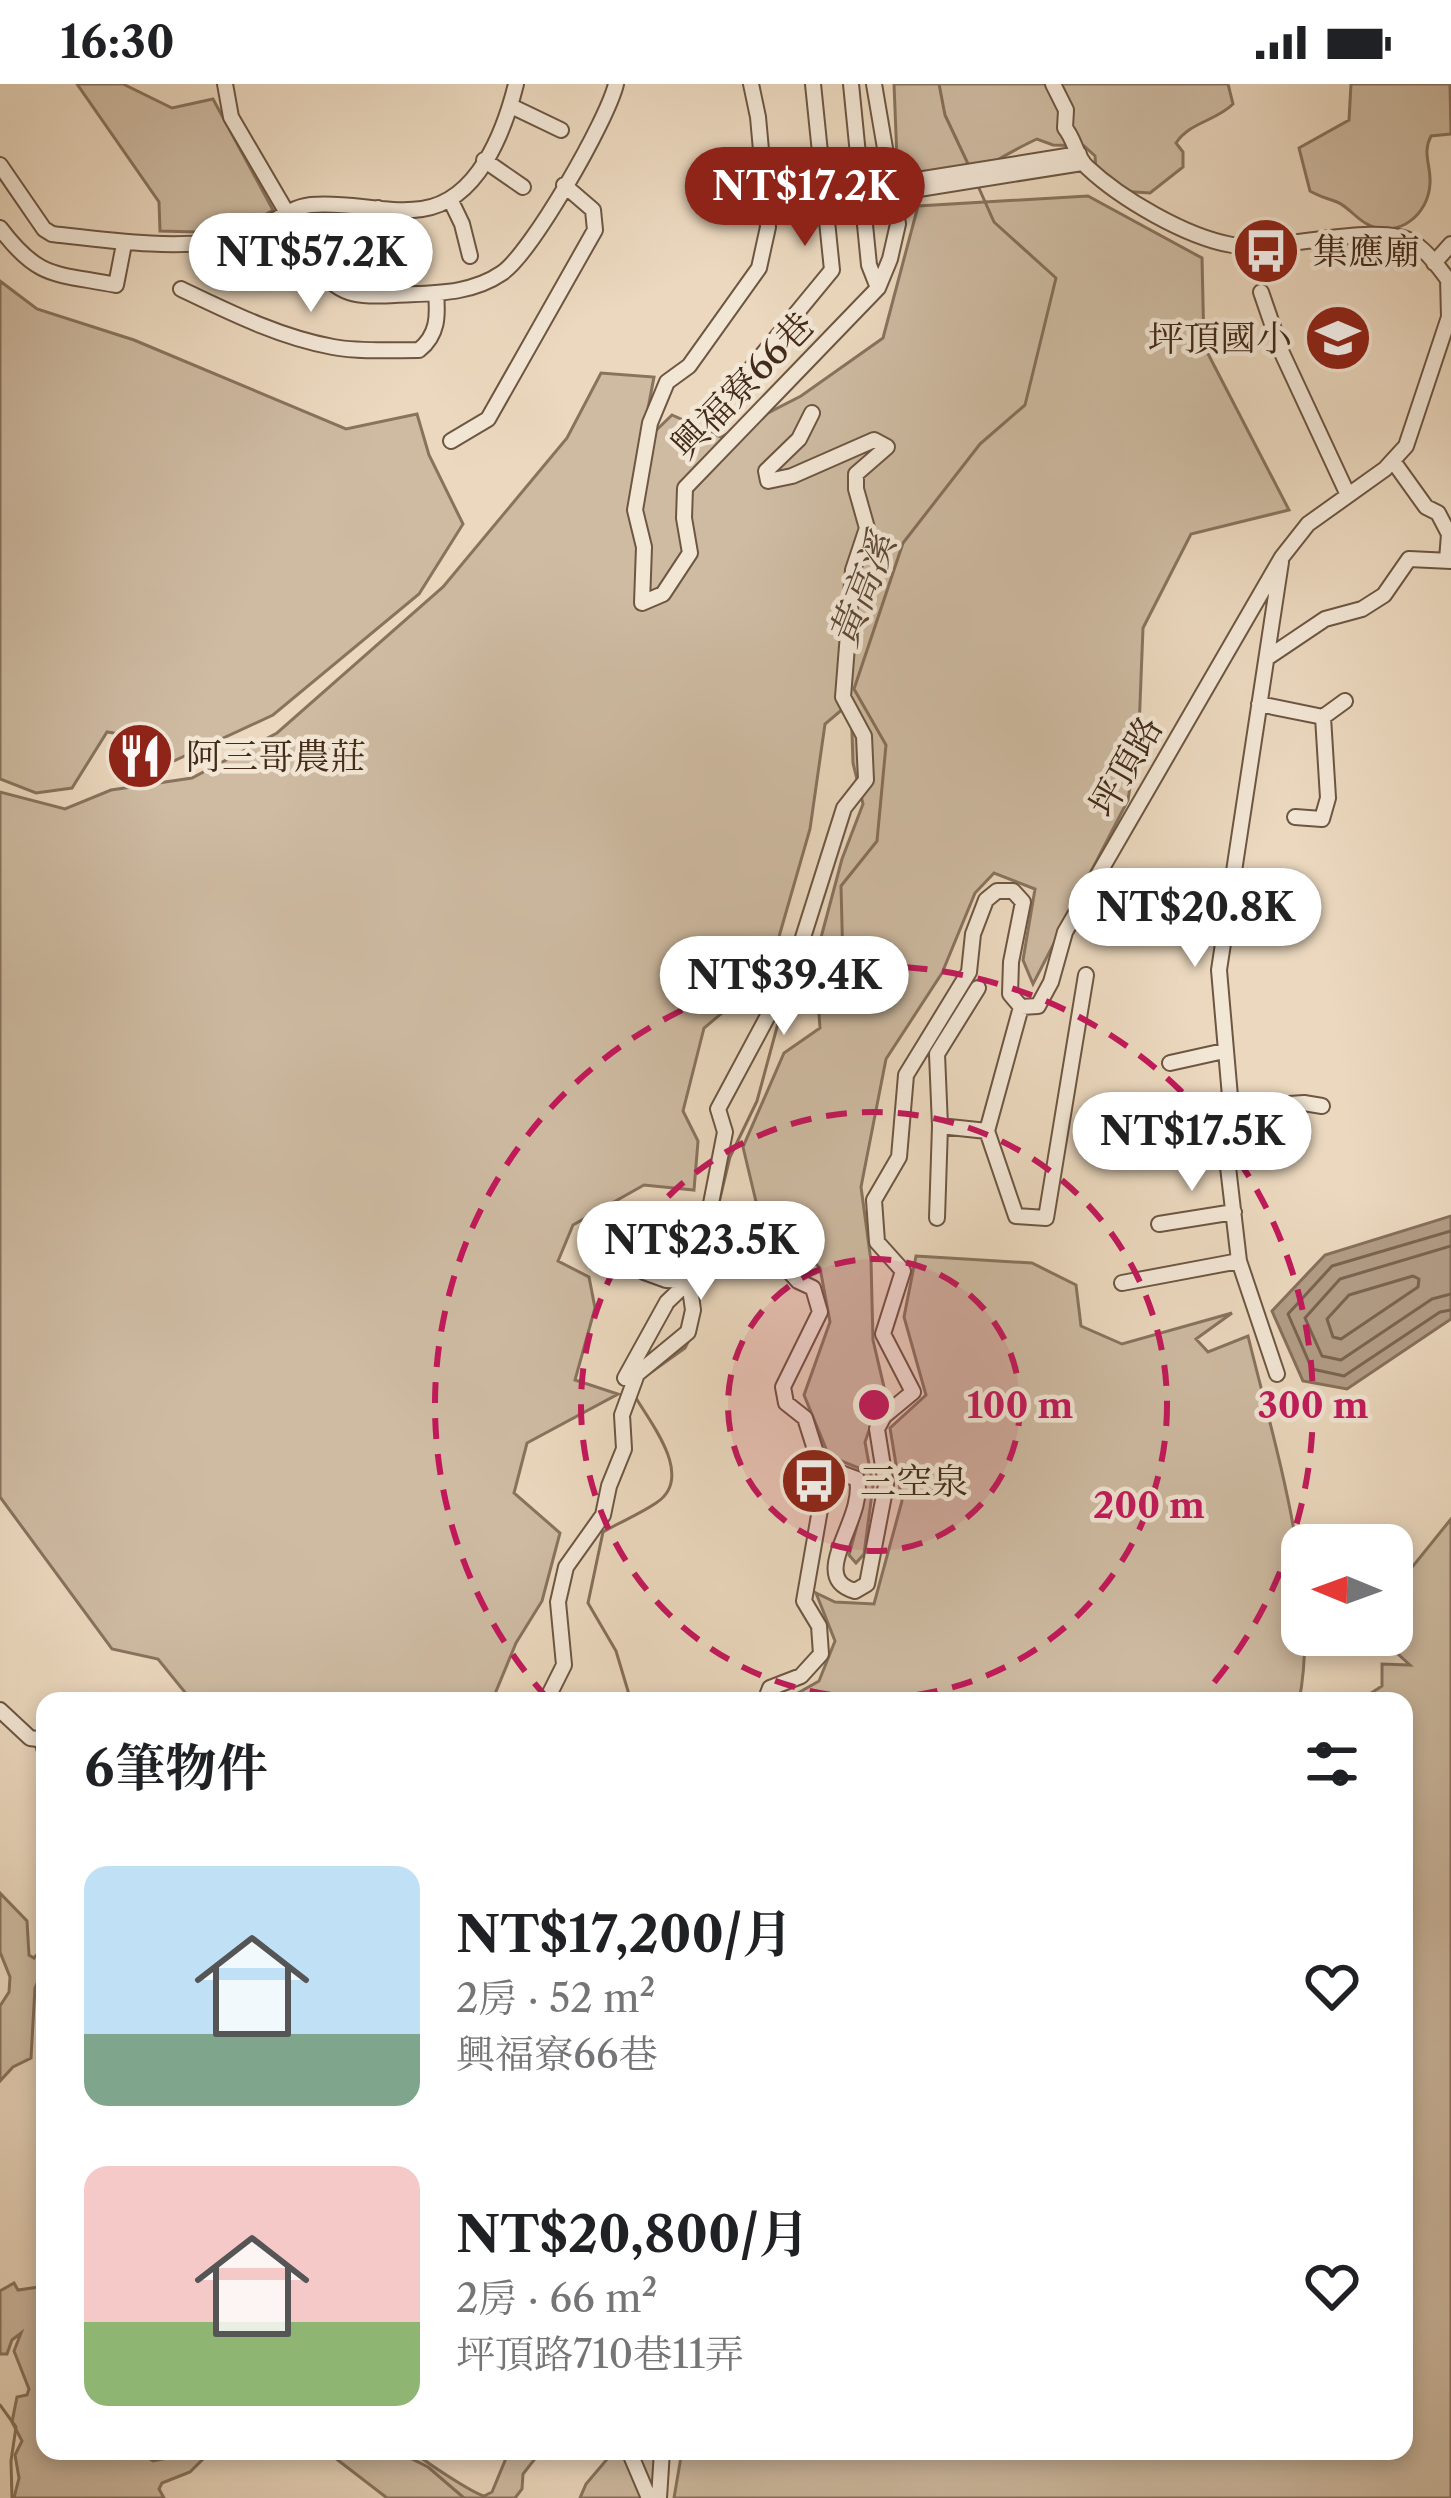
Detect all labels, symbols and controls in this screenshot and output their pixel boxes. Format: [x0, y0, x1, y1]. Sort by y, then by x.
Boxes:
text: 16:30 [60, 14, 175, 70]
pin: NT$17.2K [681, 147, 929, 249]
text: NT$17.2K [712, 162, 898, 210]
pin: NT$57.2K [187, 213, 435, 315]
bus stop icon: 集應廟 [1231, 216, 1301, 286]
text: NT$57.2K [216, 228, 406, 276]
place label: 集應廟 [1312, 229, 1420, 273]
street label: 興福寮66巷 [662, 303, 822, 467]
school or university icon: 坪頂國小 [1303, 303, 1373, 373]
place label: 坪頂國小 [1148, 316, 1292, 360]
water label: 黃高溪 [819, 523, 907, 653]
street label: 坪頂路 [1079, 708, 1171, 824]
restaurant icon: 阿三哥農莊 [105, 721, 175, 791]
place label: 阿三哥農莊 [186, 734, 366, 778]
pin: NT$20.8K [1071, 868, 1319, 970]
text: NT$20.8K [1095, 883, 1295, 931]
pin: NT$39.4K [660, 936, 908, 1038]
text: NT$39.4K [687, 951, 881, 999]
pin: NT$17.5K [1068, 1092, 1316, 1194]
text: NT$17.5K [1100, 1107, 1284, 1155]
pin: NT$23.5K [577, 1201, 825, 1303]
text: NT$23.5K [604, 1216, 798, 1264]
text: 100 m [967, 1383, 1073, 1427]
text: 300 m [1257, 1383, 1369, 1427]
centre of rings [853, 1384, 895, 1426]
bus stop icon: 三空泉 [779, 1446, 849, 1516]
place label: 三空泉 [860, 1459, 968, 1503]
text: 200 m [1093, 1483, 1205, 1527]
north arrow [1281, 1524, 1413, 1656]
map controls [1281, 1524, 1413, 1656]
icon: filters [1299, 1731, 1365, 1797]
text: 6筆物件 [84, 1737, 267, 1799]
text: NT$17,200/月 [456, 1903, 793, 1965]
icon: home [180, 1914, 324, 2058]
icon: heart [1299, 1953, 1365, 2019]
text: 2房 · 52 m² [456, 1974, 655, 2022]
text: 興福寮66巷 [456, 2030, 658, 2078]
text: NT$20,800/月 [456, 2203, 810, 2265]
icon: home [180, 2214, 324, 2358]
icon: heart [1299, 2253, 1365, 2319]
text: 2房 · 66 m² [456, 2274, 658, 2322]
text: 坪頂路710巷11弄 [456, 2330, 744, 2378]

